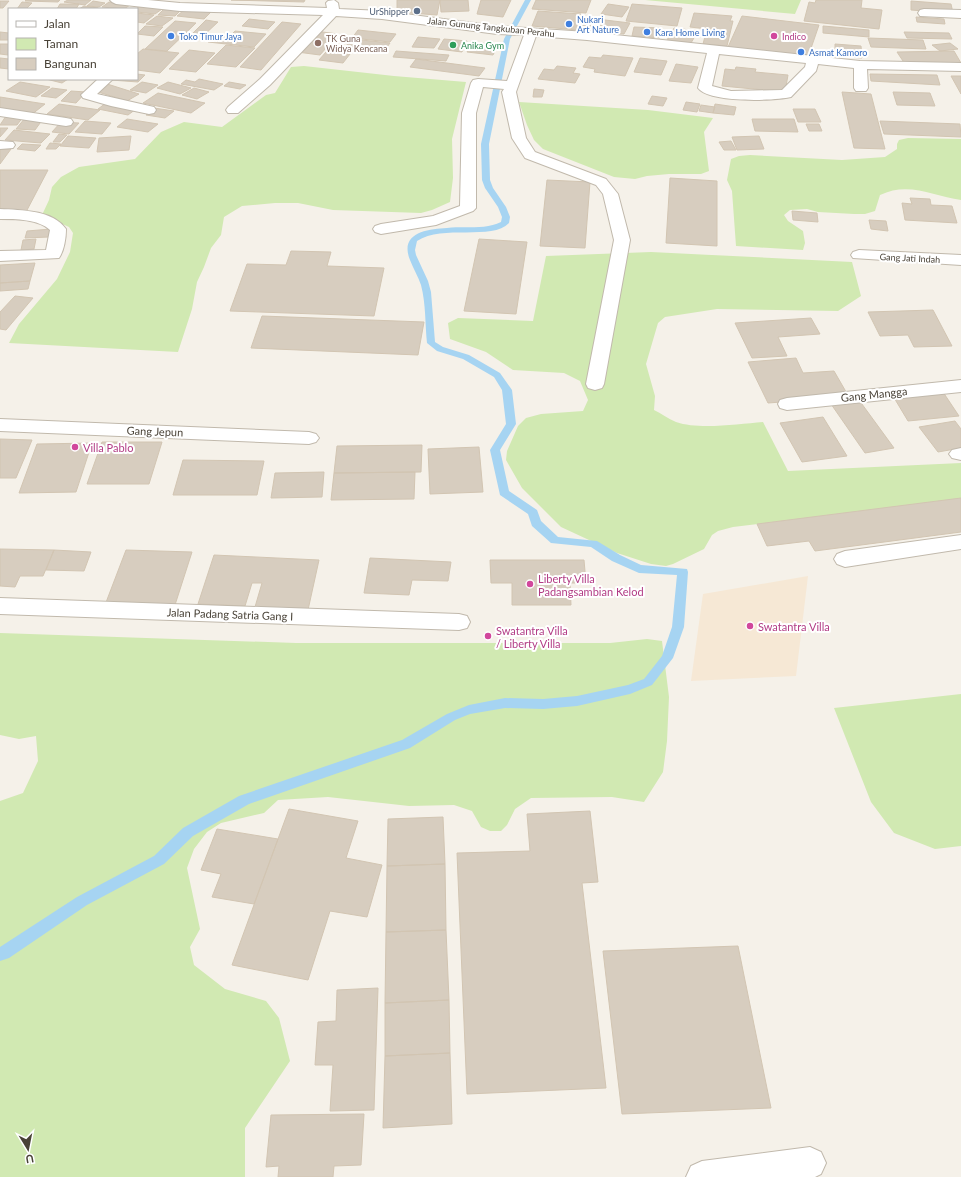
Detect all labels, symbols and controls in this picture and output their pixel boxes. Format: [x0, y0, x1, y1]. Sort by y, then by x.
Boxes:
place label: UrShipper [369, 6, 410, 17]
marker: UrShipper [412, 6, 422, 16]
legend [8, 8, 138, 80]
place label: Nukari Art Nature [577, 14, 619, 35]
street label: Jalan Gunung Tangkuban Perahu [427, 15, 555, 39]
text: Jalan [44, 16, 70, 31]
marker: Nukari Art Nature [564, 19, 574, 29]
marker: Kara Home Living [642, 27, 652, 37]
place label: Kara Home Living [655, 27, 725, 38]
marker: Toko Timur Jaya [166, 31, 176, 41]
place label: Toko Timur Jaya [179, 31, 242, 42]
marker: Indico [769, 31, 779, 41]
place label: Indico [782, 31, 806, 42]
place label: TK Guna Widya Kencana [326, 33, 387, 54]
text: Taman [44, 36, 78, 51]
marker: TK Guna Widya Kencana [313, 38, 323, 48]
marker: Anika Gym [448, 40, 458, 50]
place label: Anika Gym [461, 40, 504, 51]
marker: Asmat Kamoro [796, 47, 806, 57]
place label: Asmat Kamoro [809, 47, 867, 58]
text: Bangunan [44, 56, 97, 71]
street label: Gang Jati Indah [879, 251, 941, 265]
street label: Gang Mangga [840, 384, 908, 404]
street label: Gang Jepun [127, 424, 183, 438]
place label: Villa Pablo [83, 441, 133, 454]
marker: Villa Pablo [70, 442, 80, 452]
place label: Liberty Villa Padangsambian Kelod [538, 572, 644, 598]
marker: Liberty Villa Padangsambian Kelod [525, 579, 535, 589]
street label: Jalan Padang Satria Gang I [167, 605, 293, 623]
place label: Swatantra Villa [758, 620, 830, 633]
marker: Swatantra Villa [745, 621, 755, 631]
place label: Swatantra Villa / Liberty Villa [496, 624, 568, 650]
marker: Swatantra Villa / Liberty Villa [483, 631, 493, 641]
north arrow [8, 1129, 48, 1169]
text: U [25, 1152, 35, 1166]

